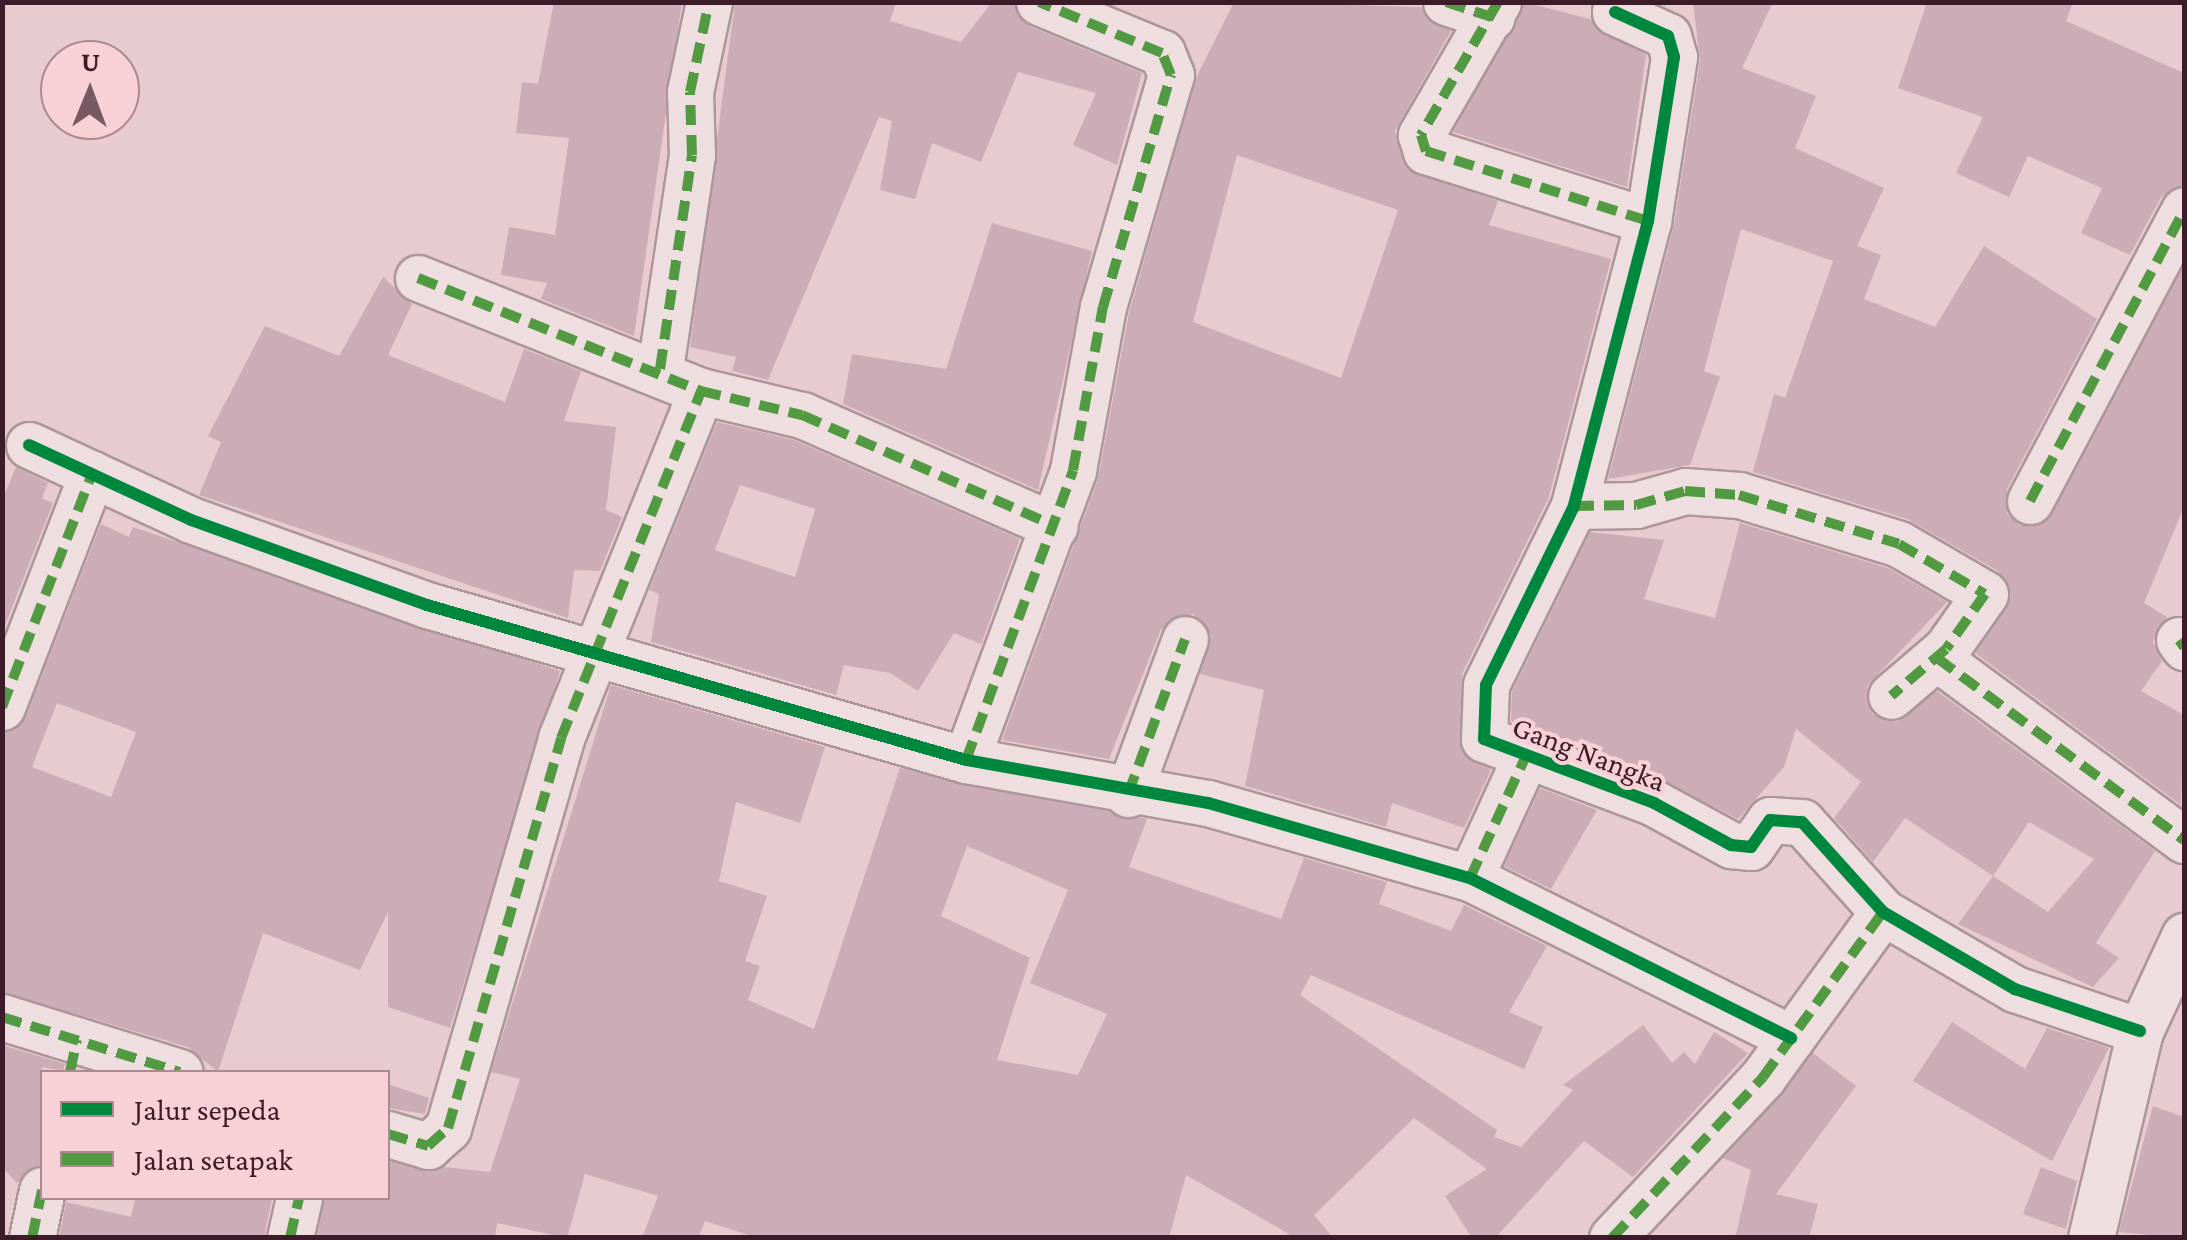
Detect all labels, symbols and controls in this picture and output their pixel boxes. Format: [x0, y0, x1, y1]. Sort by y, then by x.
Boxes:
north arrow [40, 40, 140, 140]
text: U [81, 46, 100, 77]
street label: Gang Nangka [1507, 708, 1671, 800]
legend [40, 1070, 390, 1200]
text: Jalur sepeda [134, 1093, 280, 1126]
text: Jalan setapak [134, 1143, 293, 1176]

